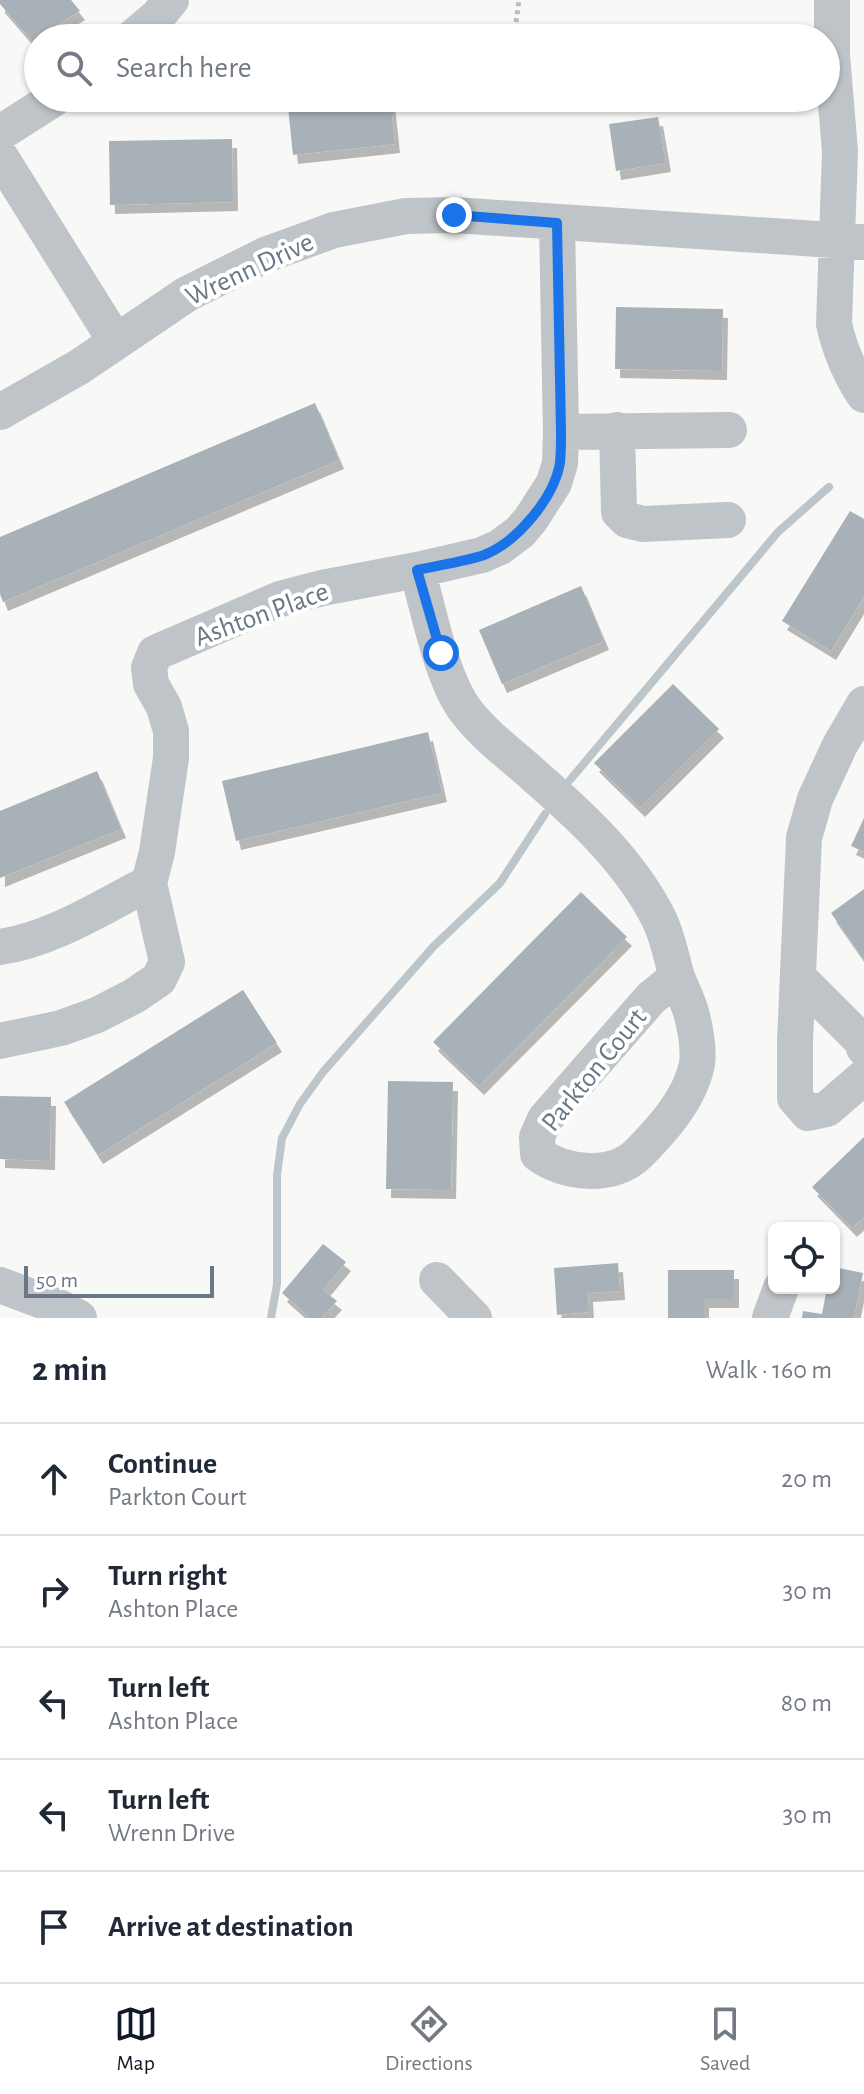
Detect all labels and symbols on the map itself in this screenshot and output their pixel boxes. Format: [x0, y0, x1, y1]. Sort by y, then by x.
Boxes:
route end [436, 197, 472, 233]
street label: Wrenn Drive [182, 228, 318, 311]
street label: Ashton Place [191, 578, 332, 652]
route start [423, 635, 459, 671]
street label: Parkton Court [537, 1003, 652, 1137]
scale bar [24, 1262, 214, 1298]

